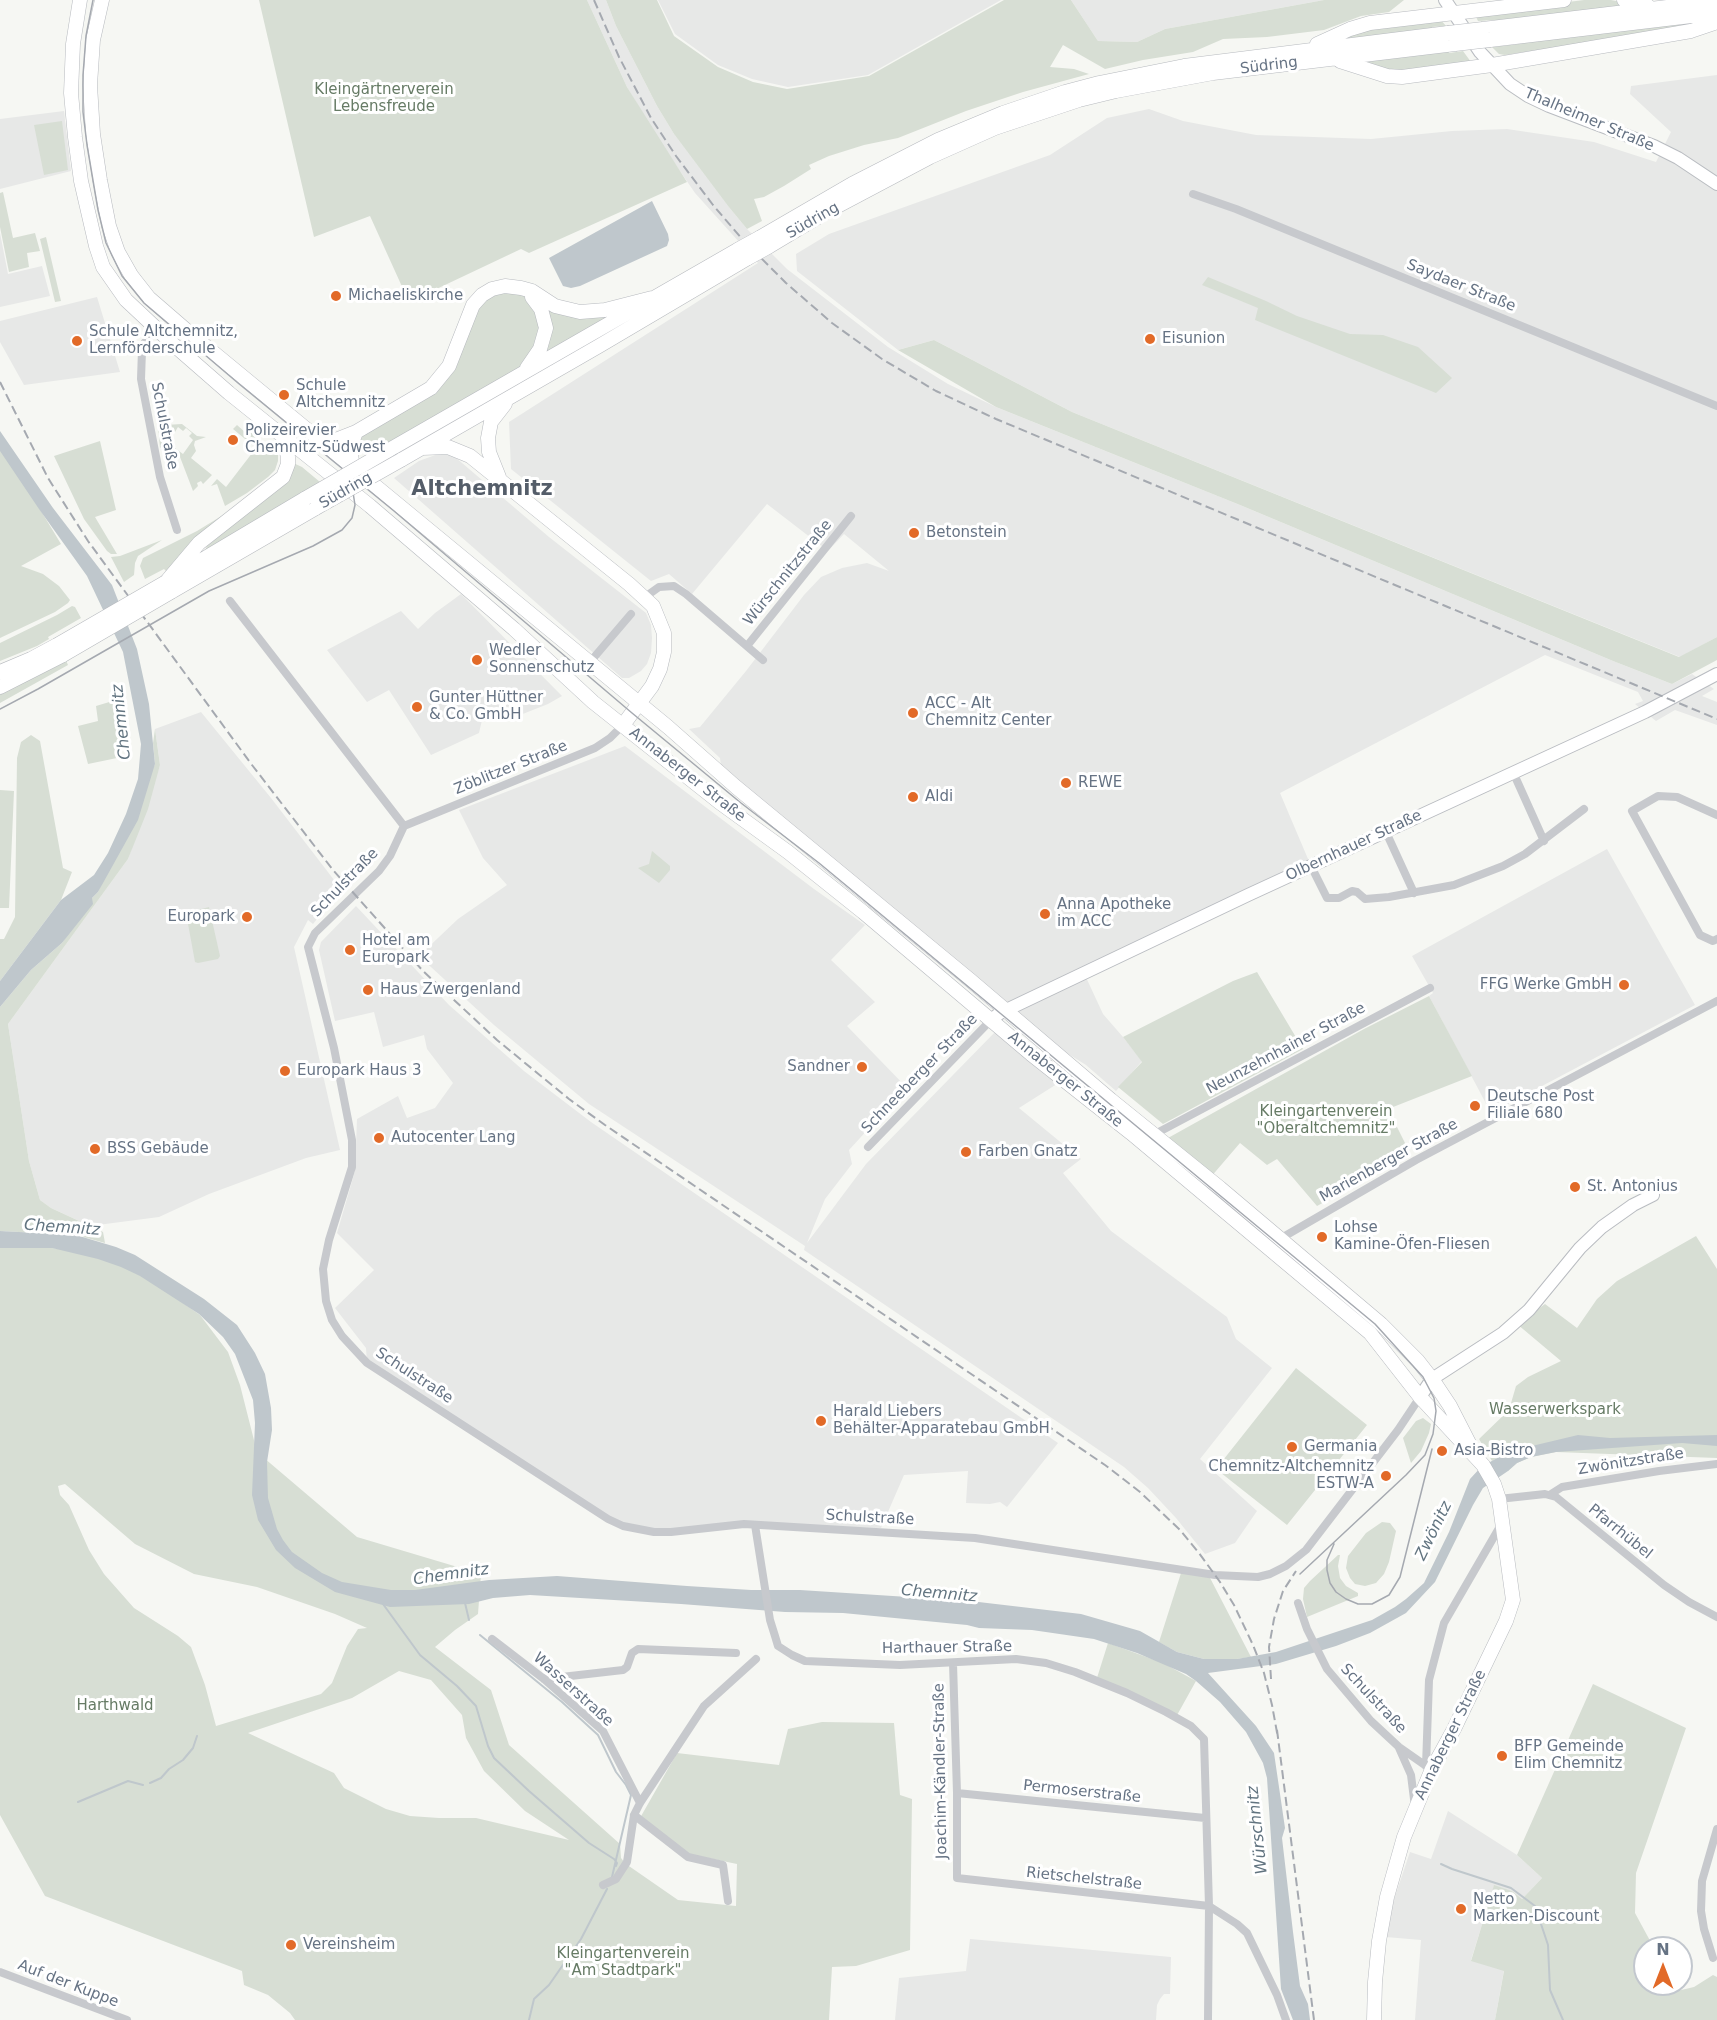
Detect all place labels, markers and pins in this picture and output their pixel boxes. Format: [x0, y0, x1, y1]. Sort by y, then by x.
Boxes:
place label: Michaeliskirche [348, 287, 463, 305]
marker: Michaeliskirche [329, 289, 343, 303]
place label: Schule Altchemnitz, Lernförderschule [89, 323, 238, 358]
place label: Eisunion [1162, 330, 1225, 348]
marker: Eisunion [1143, 332, 1157, 346]
marker: Schule Altchemnitz, Lernförderschule [70, 334, 84, 348]
place label: Schule Altchemnitz [296, 377, 385, 412]
marker: Schule Altchemnitz [277, 388, 291, 402]
place label: Polizeirevier Chemnitz-Südwest [245, 422, 385, 457]
marker: Polizeirevier Chemnitz-Südwest [226, 433, 240, 447]
place label: Betonstein [926, 524, 1007, 542]
marker: Betonstein [907, 526, 921, 540]
place label: Wedler Sonnenschutz [489, 642, 594, 677]
marker: Wedler Sonnenschutz [470, 653, 484, 667]
place label: Gunter Hüttner & Co. GmbH [429, 689, 543, 724]
place label: ACC - Alt Chemnitz Center [925, 695, 1052, 730]
marker: Gunter Hüttner & Co. GmbH [410, 700, 424, 714]
marker: ACC - Alt Chemnitz Center [906, 706, 920, 720]
place label: REWE [1078, 774, 1122, 792]
marker: REWE [1059, 776, 1073, 790]
place label: Aldi [925, 788, 953, 806]
marker: Aldi [906, 790, 920, 804]
place label: Anna Apotheke im ACC [1057, 896, 1171, 931]
marker: Anna Apotheke im ACC [1038, 907, 1052, 921]
place label: Europark [167, 908, 235, 926]
marker: Europark [240, 910, 254, 924]
place label: Hotel am Europark [362, 932, 430, 967]
marker: Hotel am Europark [343, 943, 357, 957]
place label: FFG Werke GmbH [1480, 976, 1612, 994]
marker: FFG Werke GmbH [1617, 978, 1631, 992]
place label: Haus Zwergenland [380, 981, 521, 999]
marker: Haus Zwergenland [361, 983, 375, 997]
place label: Sandner [787, 1058, 850, 1076]
marker: Sandner [855, 1060, 869, 1074]
place label: Europark Haus 3 [297, 1062, 421, 1080]
marker: Europark Haus 3 [278, 1064, 292, 1078]
place label: Deutsche Post Filiale 680 [1487, 1088, 1594, 1123]
marker: Deutsche Post Filiale 680 [1468, 1099, 1482, 1113]
place label: Autocenter Lang [391, 1129, 515, 1147]
marker: Autocenter Lang [372, 1131, 386, 1145]
place label: BSS Gebäude [107, 1140, 209, 1158]
marker: BSS Gebäude [88, 1142, 102, 1156]
place label: Farben Gnatz [978, 1143, 1078, 1161]
marker: Farben Gnatz [959, 1145, 973, 1159]
place label: St. Antonius [1587, 1178, 1678, 1196]
marker: St. Antonius [1568, 1180, 1582, 1194]
place label: Lohse Kamine-Öfen-Fliesen [1334, 1219, 1490, 1254]
marker: Lohse Kamine-Öfen-Fliesen [1315, 1230, 1329, 1244]
place label: Harald Liebers Behälter-Apparatebau GmbH [833, 1403, 1050, 1438]
marker: Harald Liebers Behälter-Apparatebau GmbH [814, 1414, 828, 1428]
place label: Germania [1304, 1438, 1377, 1456]
marker: Germania [1285, 1440, 1299, 1454]
place label: Asia-Bistro [1454, 1442, 1533, 1460]
marker: Asia-Bistro [1435, 1444, 1449, 1458]
place label: Chemnitz-Altchemnitz ESTW-A [1208, 1458, 1374, 1493]
marker: Chemnitz-Altchemnitz ESTW-A [1379, 1469, 1393, 1483]
place label: BFP Gemeinde Elim Chemnitz [1514, 1738, 1624, 1773]
marker: BFP Gemeinde Elim Chemnitz [1495, 1749, 1509, 1763]
place label: Netto Marken-Discount [1473, 1891, 1599, 1926]
marker: Netto Marken-Discount [1454, 1902, 1468, 1916]
place label: Vereinsheim [303, 1936, 395, 1954]
marker: Vereinsheim [284, 1938, 298, 1952]

